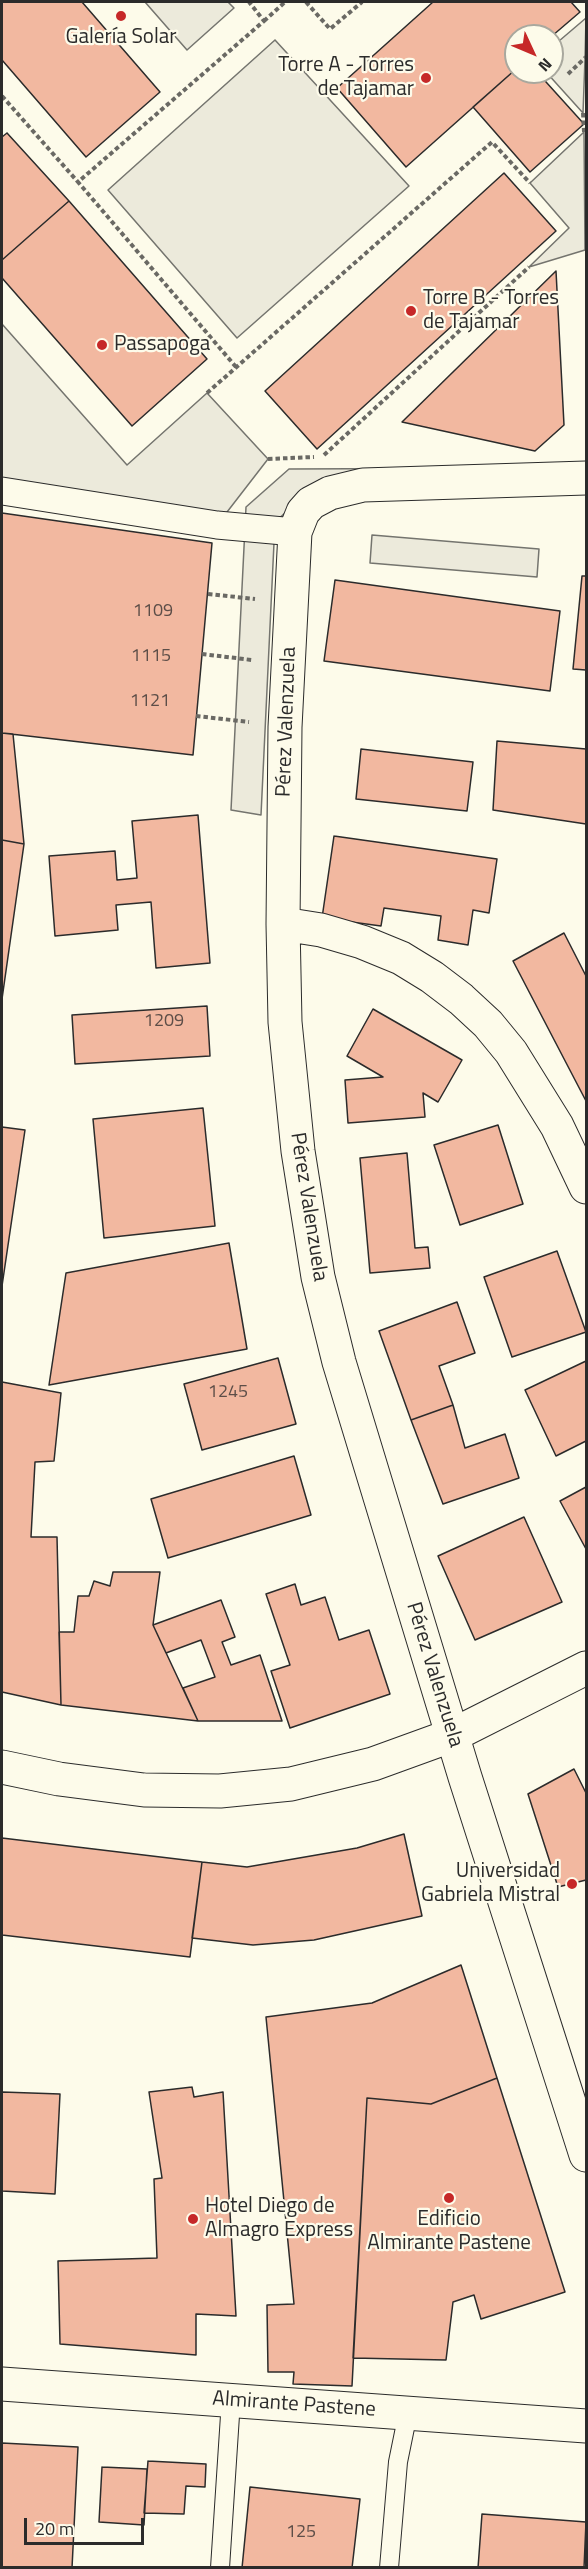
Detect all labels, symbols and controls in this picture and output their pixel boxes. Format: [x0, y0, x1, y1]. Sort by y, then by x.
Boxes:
marker: Galería Solar [114, 9, 128, 23]
north arrow [504, 24, 564, 84]
place label: Galería Solar [65, 25, 177, 51]
place label: Torre A - Torres de Tajamar [278, 53, 414, 103]
text: N [533, 53, 558, 77]
marker: Torre A - Torres de Tajamar [419, 71, 433, 85]
place label: Torre B - Torres de Tajamar [423, 286, 559, 336]
marker: Torre B - Torres de Tajamar [404, 304, 418, 318]
place label: Passapoga [114, 332, 210, 358]
marker: Passapoga [95, 338, 109, 352]
house number: 1109 [133, 601, 173, 623]
house number: 1115 [131, 646, 171, 668]
street label: Pérez Valenzuela [272, 646, 302, 798]
house number: 1121 [130, 691, 170, 713]
house number: 1209 [144, 1011, 184, 1033]
street label: Pérez Valenzuela [284, 1131, 332, 1283]
house number: 1245 [208, 1382, 248, 1404]
street label: Pérez Valenzuela [400, 1599, 468, 1751]
place label: Universidad Gabriela Mistral [421, 1859, 560, 1909]
marker: Universidad Gabriela Mistral [565, 1877, 579, 1891]
marker: Edificio Almirante Pastene [442, 2191, 456, 2205]
place label: Hotel Diego de Almagro Express [205, 2194, 353, 2244]
place label: Edificio Almirante Pastene [367, 2207, 531, 2257]
marker: Hotel Diego de Almagro Express [186, 2212, 200, 2226]
street label: Almirante Pastene [212, 2387, 376, 2423]
scale bar [27, 2506, 147, 2544]
text: 20 m [35, 2515, 74, 2542]
house number: 125 [286, 2522, 316, 2544]

